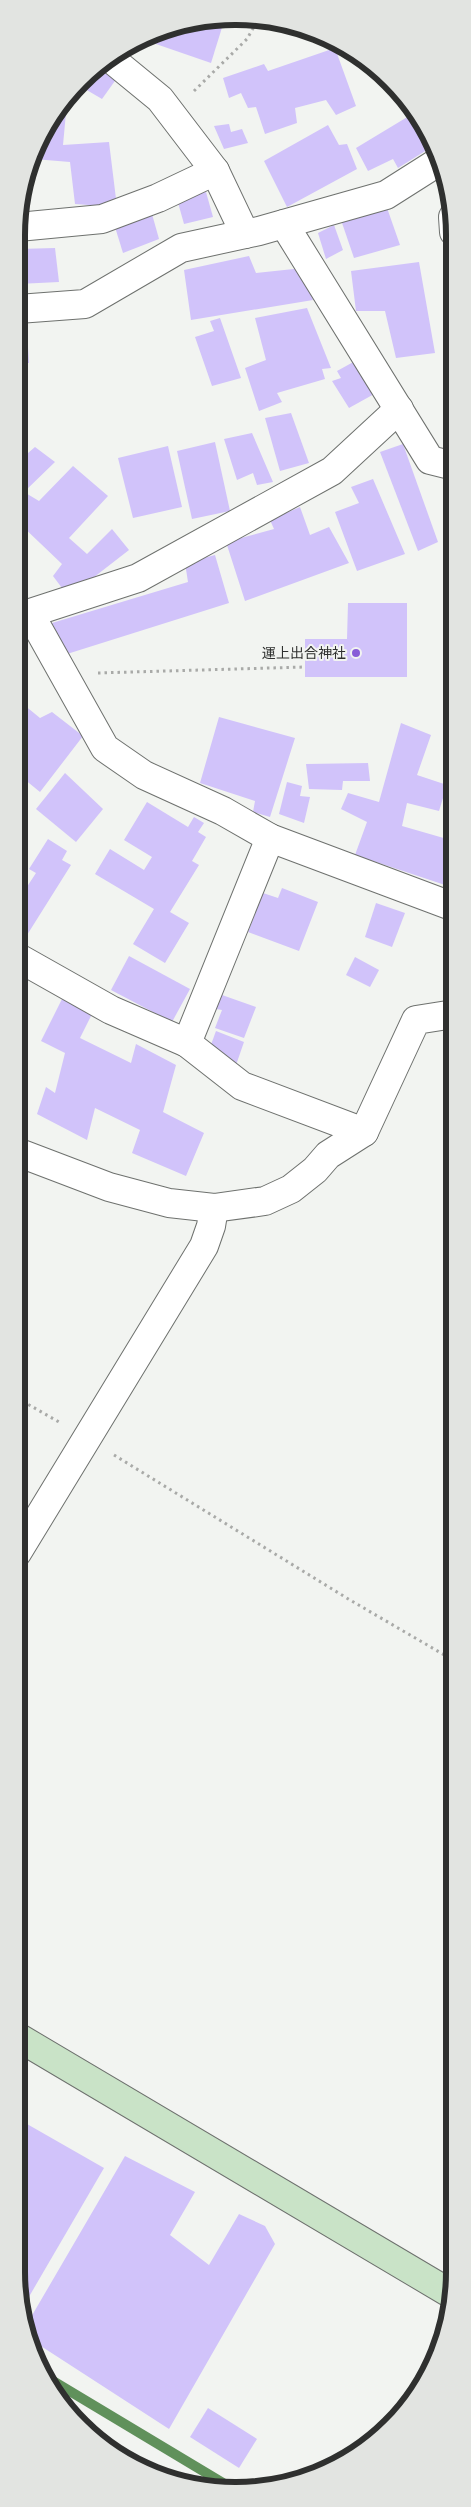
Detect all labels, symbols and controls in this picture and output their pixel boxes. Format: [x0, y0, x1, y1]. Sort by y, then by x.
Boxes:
place label: 運上出合神社 [262, 643, 346, 662]
marker: 運上出合神社 [350, 647, 362, 659]

